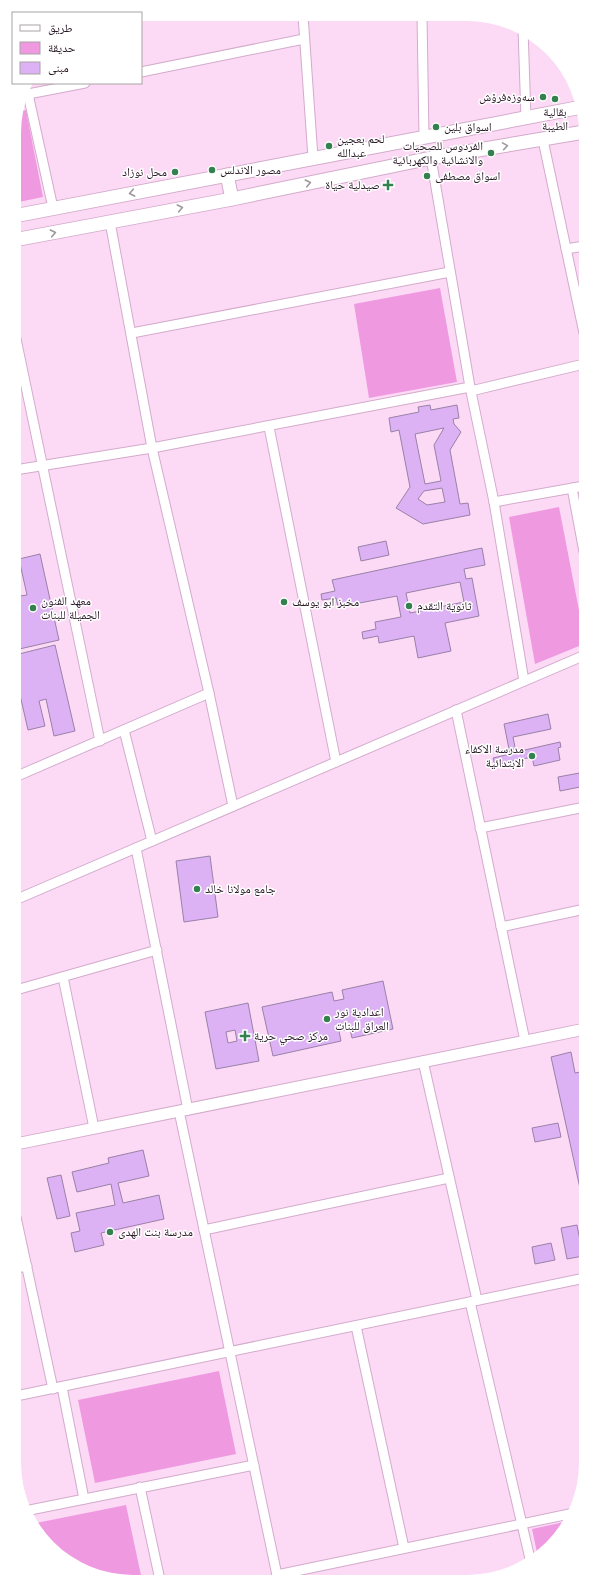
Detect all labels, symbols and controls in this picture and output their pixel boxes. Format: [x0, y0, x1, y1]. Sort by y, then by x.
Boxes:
legend [12, 12, 142, 84]
text: طريق [48, 19, 73, 36]
text: حديقة [48, 39, 76, 56]
text: مبنى [48, 59, 69, 76]
place label: سەوزەفرۆش [479, 88, 535, 105]
marker: سەوزەفرۆش [538, 92, 548, 102]
marker: بقالية الطيبة [550, 94, 560, 104]
place label: بقالية الطيبة [542, 103, 568, 134]
place label: اسواق بلين [444, 118, 492, 135]
marker: اسواق بلين [431, 122, 441, 132]
place label: لحم بعجين عبدالله [337, 130, 385, 161]
place label: الفردوس للصحيات والانشائية والكهربائية [393, 137, 483, 168]
marker: لحم بعجين عبدالله [324, 141, 334, 151]
one-way arrow [501, 142, 508, 151]
marker: الفردوس للصحيات والانشائية والكهربائية [486, 148, 496, 158]
place label: مصور الاندلس [220, 161, 281, 178]
place label: محل نوزاد [122, 163, 167, 180]
marker: مصور الاندلس [207, 165, 217, 175]
marker: محل نوزاد [170, 167, 180, 177]
place label: اسواق مصطفى [435, 167, 500, 184]
marker: اسواق مصطفى [422, 171, 432, 181]
place label: صيدلية حياة [325, 176, 380, 193]
one-way arrow [305, 179, 311, 188]
marker: صيدلية حياة [383, 180, 393, 190]
one-way arrow [129, 189, 135, 197]
one-way arrow [177, 205, 184, 213]
one-way arrow [50, 229, 56, 237]
place label: معهد الفنون الجميلة للبنات [41, 592, 100, 623]
place label: مخبز ابو يوسف [292, 593, 359, 610]
marker: مخبز ابو يوسف [279, 597, 289, 607]
place label: ثانوية التقدم [417, 597, 472, 614]
marker: ثانوية التقدم [404, 601, 414, 611]
marker: معهد الفنون الجميلة للبنات [28, 603, 38, 613]
place label: مدرسة الاكفاء الابتدائية [465, 740, 524, 771]
marker: مدرسة الاكفاء الابتدائية [527, 751, 537, 761]
place label: جامع مولانا خالد [205, 880, 276, 897]
marker: جامع مولانا خالد [192, 884, 202, 894]
place label: اعدادية نور العراق للبنات [334, 1003, 389, 1034]
marker: اعدادية نور العراق للبنات [322, 1014, 332, 1024]
place label: مركز صحي حرية [254, 1027, 328, 1046]
marker: مركز صحي حرية [239, 1030, 251, 1042]
place label: مدرسة بنت الهدی [118, 1223, 193, 1240]
marker: مدرسة بنت الهدی [105, 1227, 115, 1237]

